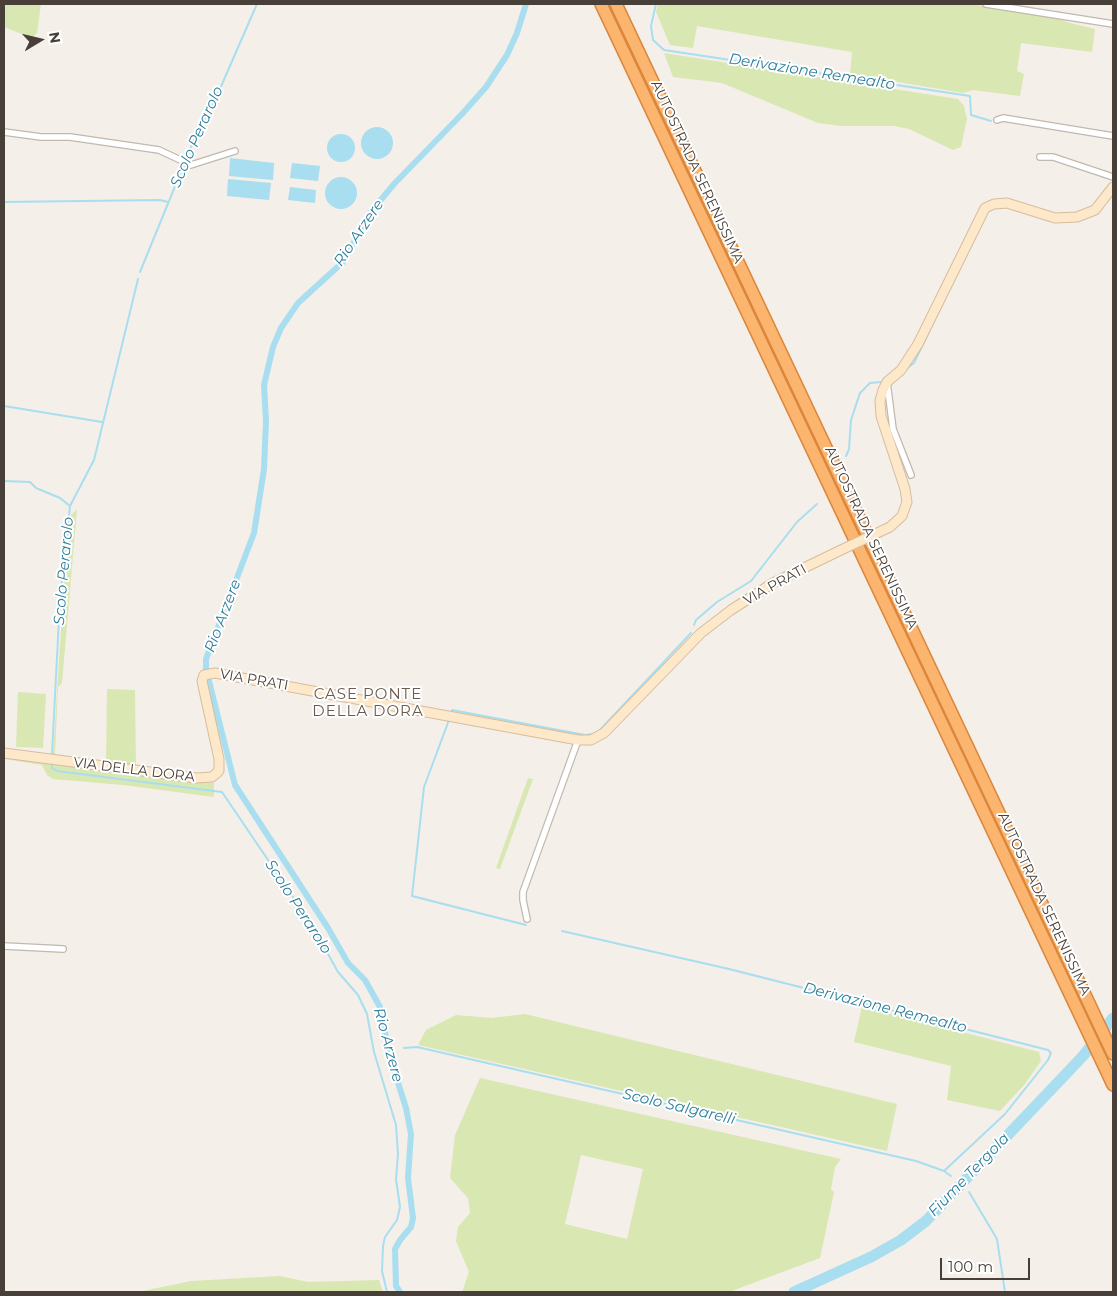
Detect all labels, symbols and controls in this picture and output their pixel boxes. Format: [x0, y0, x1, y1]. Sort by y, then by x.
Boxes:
north arrow [15, 15, 65, 65]
text: N [45, 31, 65, 45]
water label: Derivazione Remealto [728, 50, 896, 94]
street label: AUTOSTRADA SERENISSIMA [647, 78, 747, 266]
water label: Scolo Perarolo [167, 84, 227, 190]
water label: Rio Arzere [330, 196, 388, 270]
street label: AUTOSTRADA SERENISSIMA [821, 444, 921, 632]
water label: Scolo Perarolo [50, 516, 78, 626]
street label: VIA PRATI [741, 561, 809, 609]
water label: Rio Arzere [201, 577, 245, 655]
street label: VIA PRATI [218, 666, 290, 694]
district label: CASE PONTE DELLA DORA [311, 686, 425, 721]
street label: VIA DELLA DORA [72, 754, 196, 786]
street label: AUTOSTRADA SERENISSIMA [994, 810, 1094, 998]
water label: Scolo Perarolo [261, 857, 335, 957]
water label: Derivazione Remealto [801, 979, 969, 1037]
water label: Rio Arzere [369, 1006, 407, 1084]
water label: Scolo Salgarelli [621, 1085, 737, 1129]
water label: Fiume Tergola [925, 1130, 1013, 1220]
scale bar [942, 1248, 1032, 1280]
text: 100 m [948, 1257, 993, 1276]

